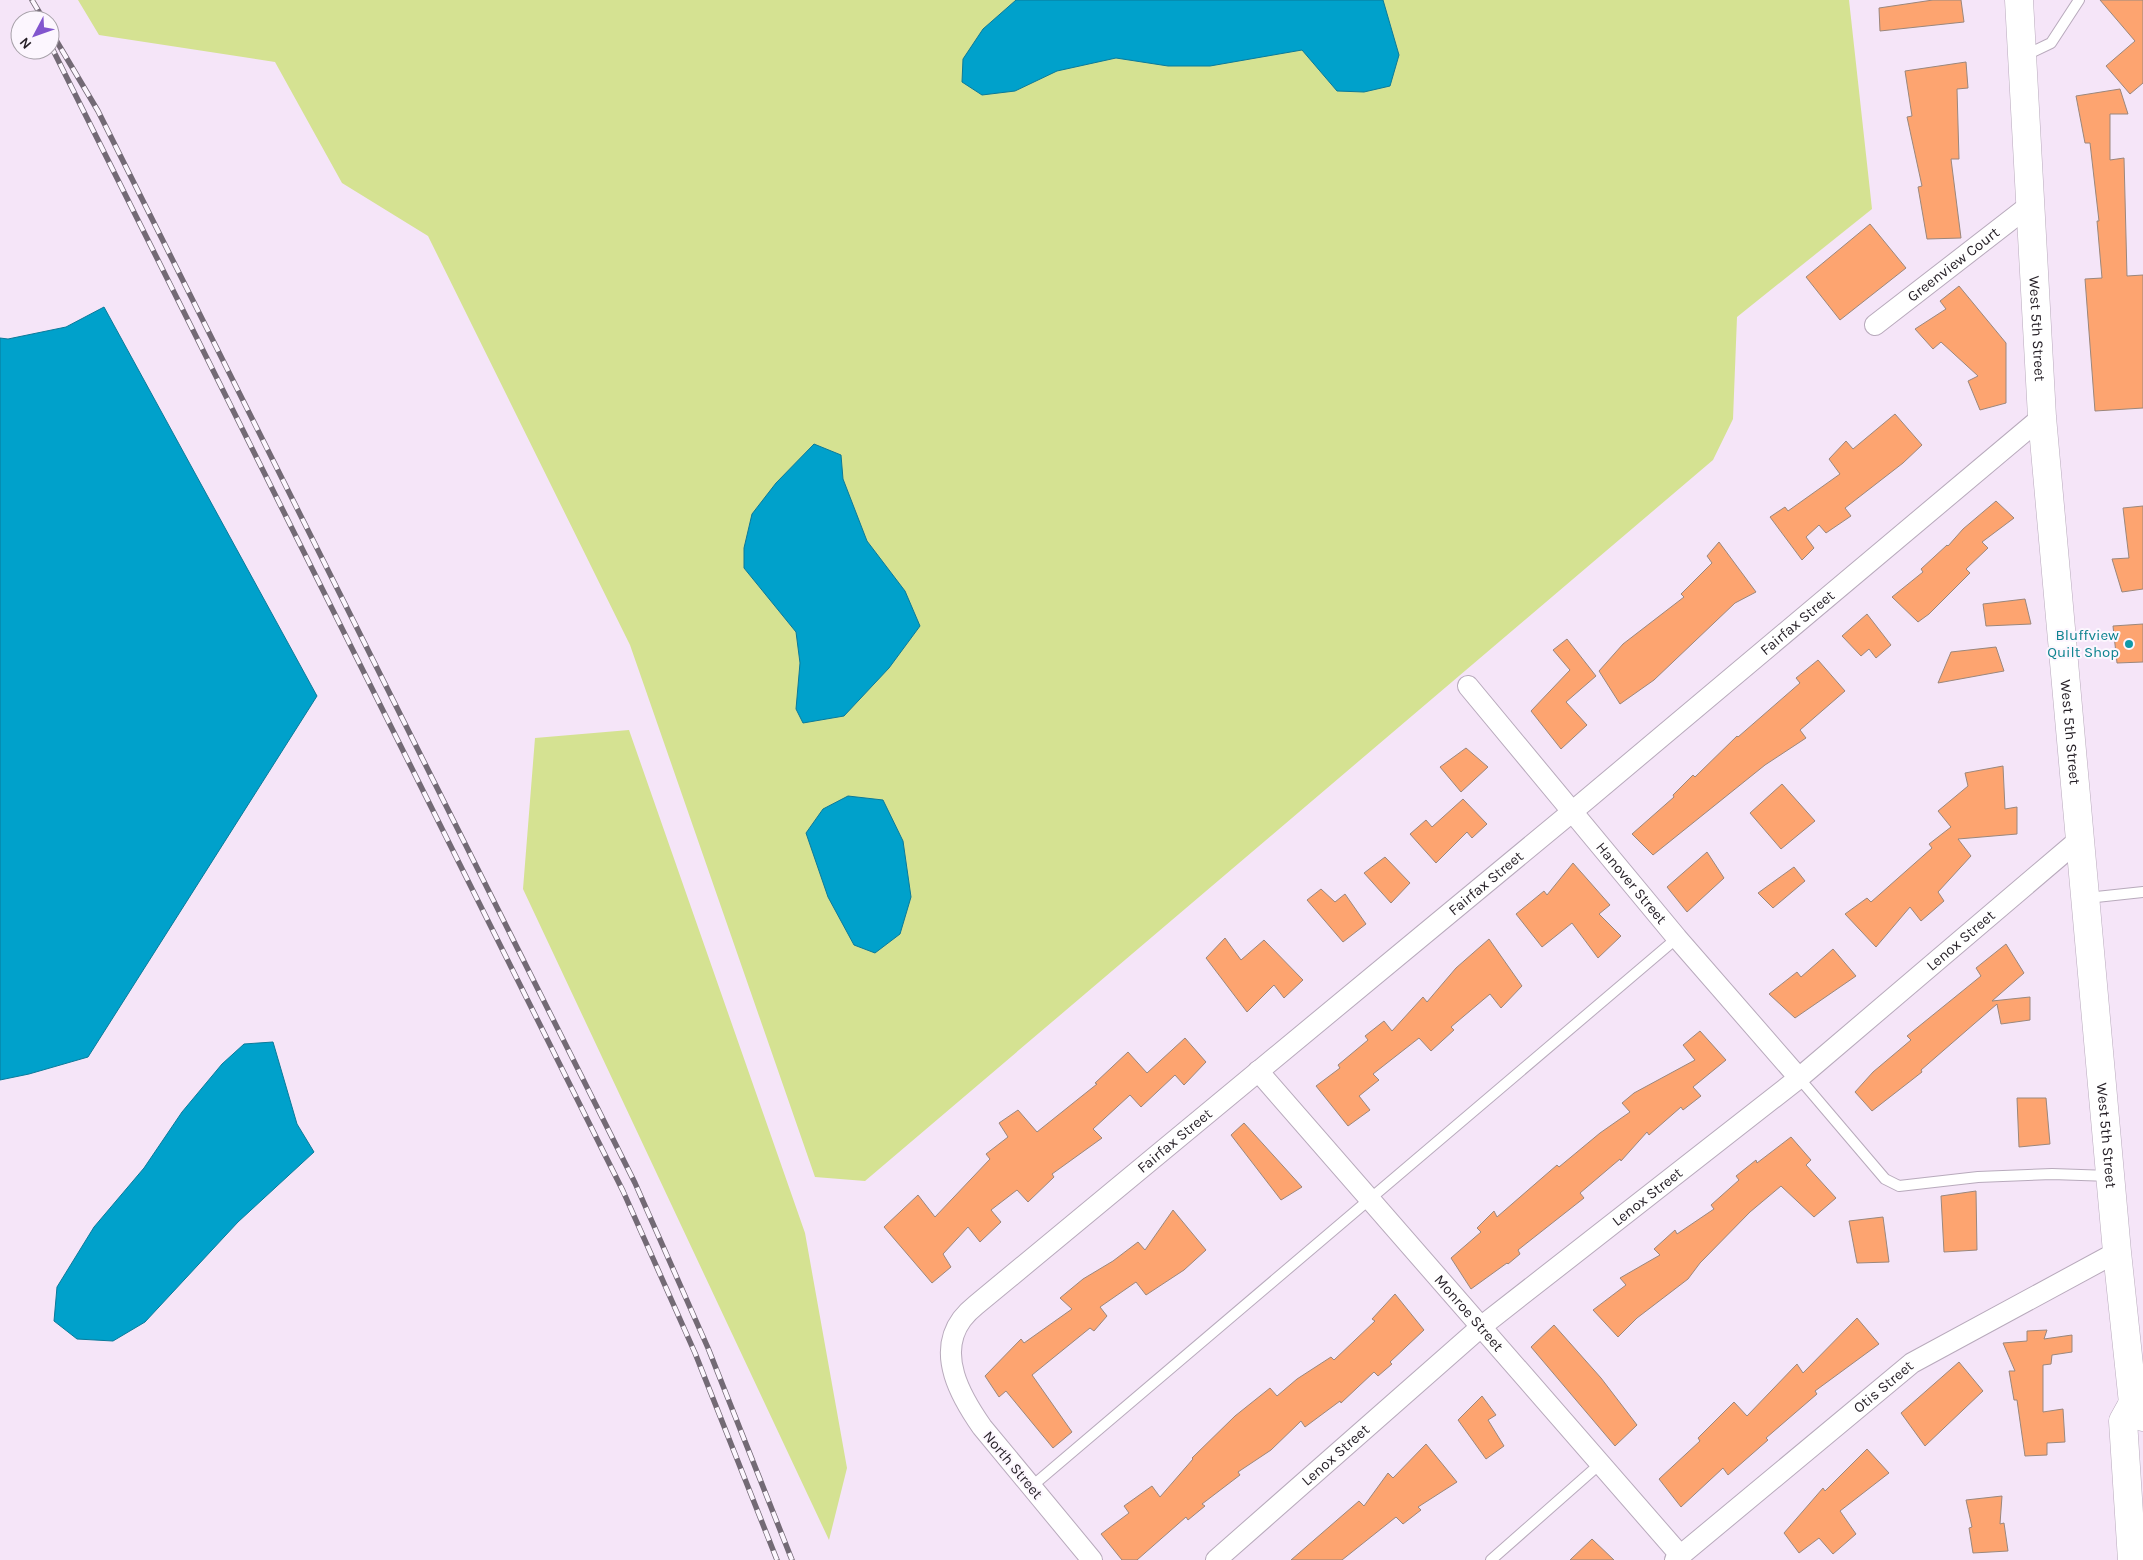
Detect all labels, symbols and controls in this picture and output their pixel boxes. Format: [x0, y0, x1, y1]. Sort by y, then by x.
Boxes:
north arrow [10, 10, 60, 60]
text: N [16, 34, 35, 53]
street label: Greenview Court [1904, 223, 2003, 306]
street label: West 5th Street [2025, 275, 2049, 382]
street label: Fairfax Street [1756, 586, 1838, 659]
place label: Bluffview Quilt Shop [2047, 626, 2119, 661]
marker: Bluffview Quilt Shop [2123, 638, 2135, 650]
street label: West 5th Street [2057, 679, 2084, 786]
street label: Hanover Street [1592, 838, 1671, 928]
street label: Fairfax Street [1445, 847, 1527, 919]
street label: Lenox Street [1923, 906, 1999, 975]
street label: West 5th Street [2093, 1082, 2120, 1189]
street label: Fairfax Street [1134, 1104, 1216, 1177]
street label: Lenox Street [1608, 1163, 1686, 1230]
street label: Monroe Street [1431, 1271, 1508, 1355]
street label: Otis Street [1850, 1356, 1917, 1417]
street label: Lenox Street [1298, 1420, 1373, 1490]
street label: North Street [979, 1427, 1047, 1503]

